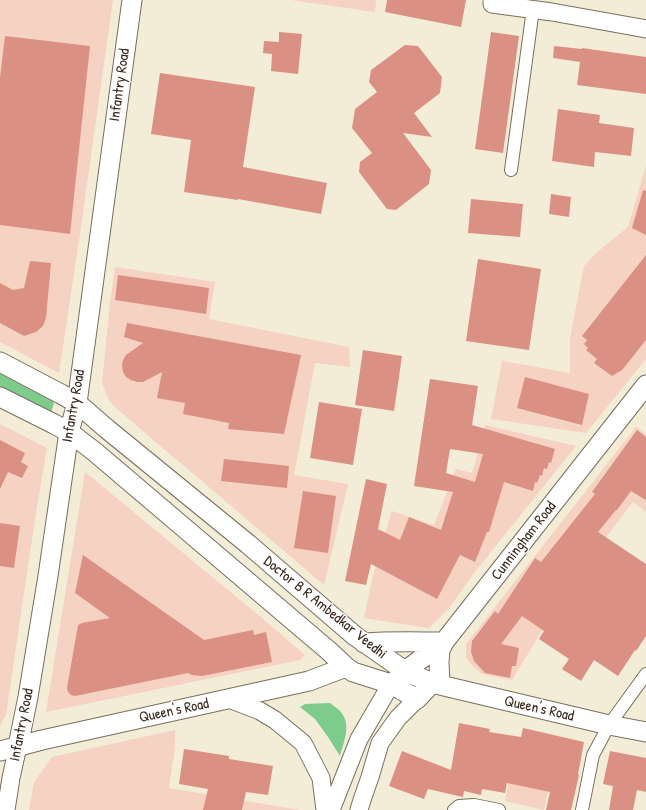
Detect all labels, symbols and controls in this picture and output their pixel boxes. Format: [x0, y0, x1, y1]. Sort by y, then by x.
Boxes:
street label: Infantry Road [106, 47, 134, 123]
street label: Infantry Road [59, 368, 89, 444]
street label: Cunningham Road [488, 498, 560, 584]
street label: Doctor B R Ambedkar Veedhi [260, 553, 390, 663]
street label: Infantry Road [6, 687, 38, 763]
street label: Queen's Road [502, 692, 576, 726]
street label: Queen's Road [137, 695, 211, 727]

